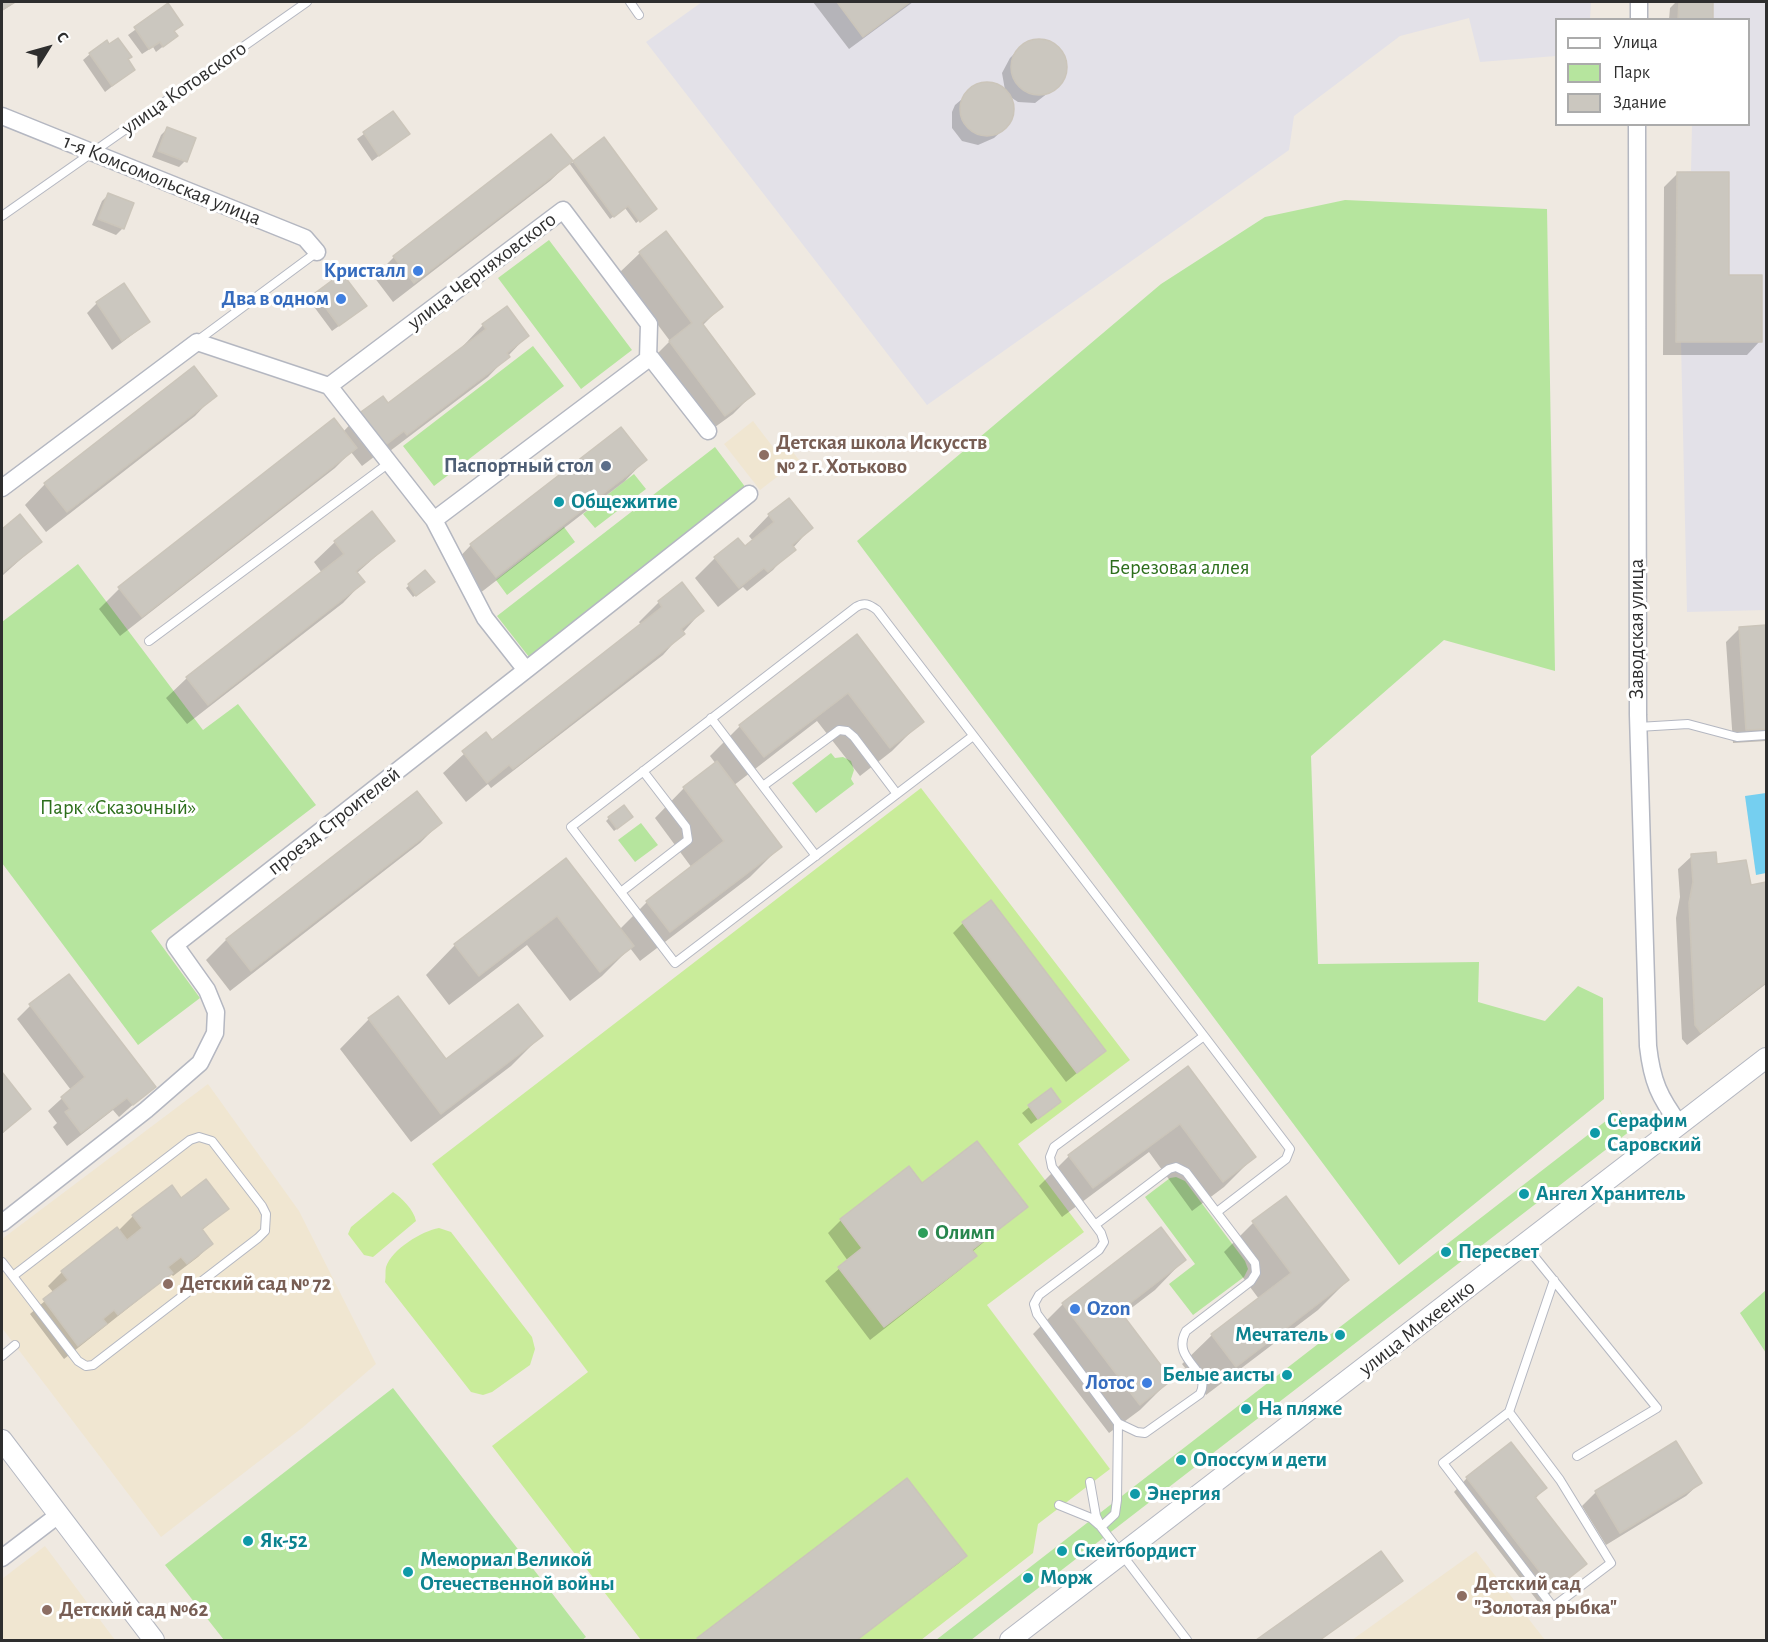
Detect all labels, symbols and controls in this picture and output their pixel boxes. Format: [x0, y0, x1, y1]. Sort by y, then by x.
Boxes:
north arrow [18, 18, 78, 78]
legend [1555, 18, 1750, 126]
text: С [53, 29, 71, 46]
text: Улица [1613, 34, 1658, 52]
street label: улица Котовского [117, 36, 251, 140]
text: Парк [1613, 64, 1650, 82]
text: Здание [1613, 94, 1667, 112]
street label: 1-я Комсомольская улица [59, 129, 265, 231]
street label: улица Черняховского [403, 207, 561, 335]
place label: Кристалл [324, 258, 406, 284]
marker: Кристалл [411, 264, 425, 278]
place label: Два в одном [222, 286, 329, 312]
marker: Два в одном [334, 292, 348, 306]
place label: Детская школа Искусств № 2 г. Хотьково [776, 430, 987, 480]
marker: Детская школа Искусств № 2 г. Хотьково [757, 448, 771, 462]
place label: Паспортный стол [444, 453, 594, 479]
marker: Паспортный стол [599, 459, 613, 473]
place label: Общежитие [571, 489, 678, 515]
marker: Общежитие [552, 495, 566, 509]
park label: Березовая аллея [1108, 555, 1250, 581]
street label: Заводская улица [1624, 559, 1650, 699]
street label: проезд Строителей [262, 761, 406, 881]
park label: Парк «Сказочный» [40, 795, 196, 821]
place label: Серафим Саровский [1607, 1108, 1702, 1158]
marker: Серафим Саровский [1588, 1126, 1602, 1140]
place label: Ангел Хранитель [1536, 1181, 1685, 1207]
marker: Ангел Хранитель [1517, 1187, 1531, 1201]
place label: Олимп [935, 1220, 995, 1246]
marker: Олимп [916, 1226, 930, 1240]
place label: Пересвет [1458, 1239, 1539, 1265]
marker: Пересвет [1439, 1245, 1453, 1259]
place label: Детский сад № 72 [180, 1271, 331, 1297]
street label: улица Михеенко [1354, 1275, 1480, 1381]
marker: Детский сад № 72 [161, 1277, 175, 1291]
place label: Ozon [1087, 1296, 1131, 1322]
marker: Ozon [1068, 1302, 1082, 1316]
place label: Мечтатель [1235, 1322, 1328, 1348]
marker: Мечтатель [1333, 1328, 1347, 1342]
place label: Белые аисты [1162, 1362, 1275, 1388]
marker: Белые аисты [1280, 1368, 1294, 1382]
place label: Лотос [1085, 1370, 1135, 1396]
marker: Лотос [1140, 1376, 1154, 1390]
place label: На пляже [1258, 1396, 1342, 1422]
marker: На пляже [1239, 1402, 1253, 1416]
place label: Опоссум и дети [1193, 1447, 1327, 1473]
marker: Опоссум и дети [1174, 1453, 1188, 1467]
place label: Энергия [1147, 1481, 1221, 1507]
marker: Энергия [1128, 1487, 1142, 1501]
place label: Як-52 [260, 1528, 308, 1554]
marker: Як-52 [241, 1534, 255, 1548]
place label: Скейтбордист [1074, 1538, 1196, 1564]
marker: Скейтбордист [1055, 1544, 1069, 1558]
place label: Мемориал Великой Отечественной войны [420, 1547, 615, 1597]
marker: Мемориал Великой Отечественной войны [401, 1565, 415, 1579]
place label: Морж [1040, 1565, 1093, 1591]
marker: Морж [1021, 1571, 1035, 1585]
place label: Детский сад "Золотая рыбка" [1474, 1571, 1617, 1621]
marker: Детский сад "Золотая рыбка" [1455, 1589, 1469, 1603]
place label: Детский сад №62 [59, 1597, 208, 1623]
marker: Детский сад №62 [40, 1603, 54, 1617]

